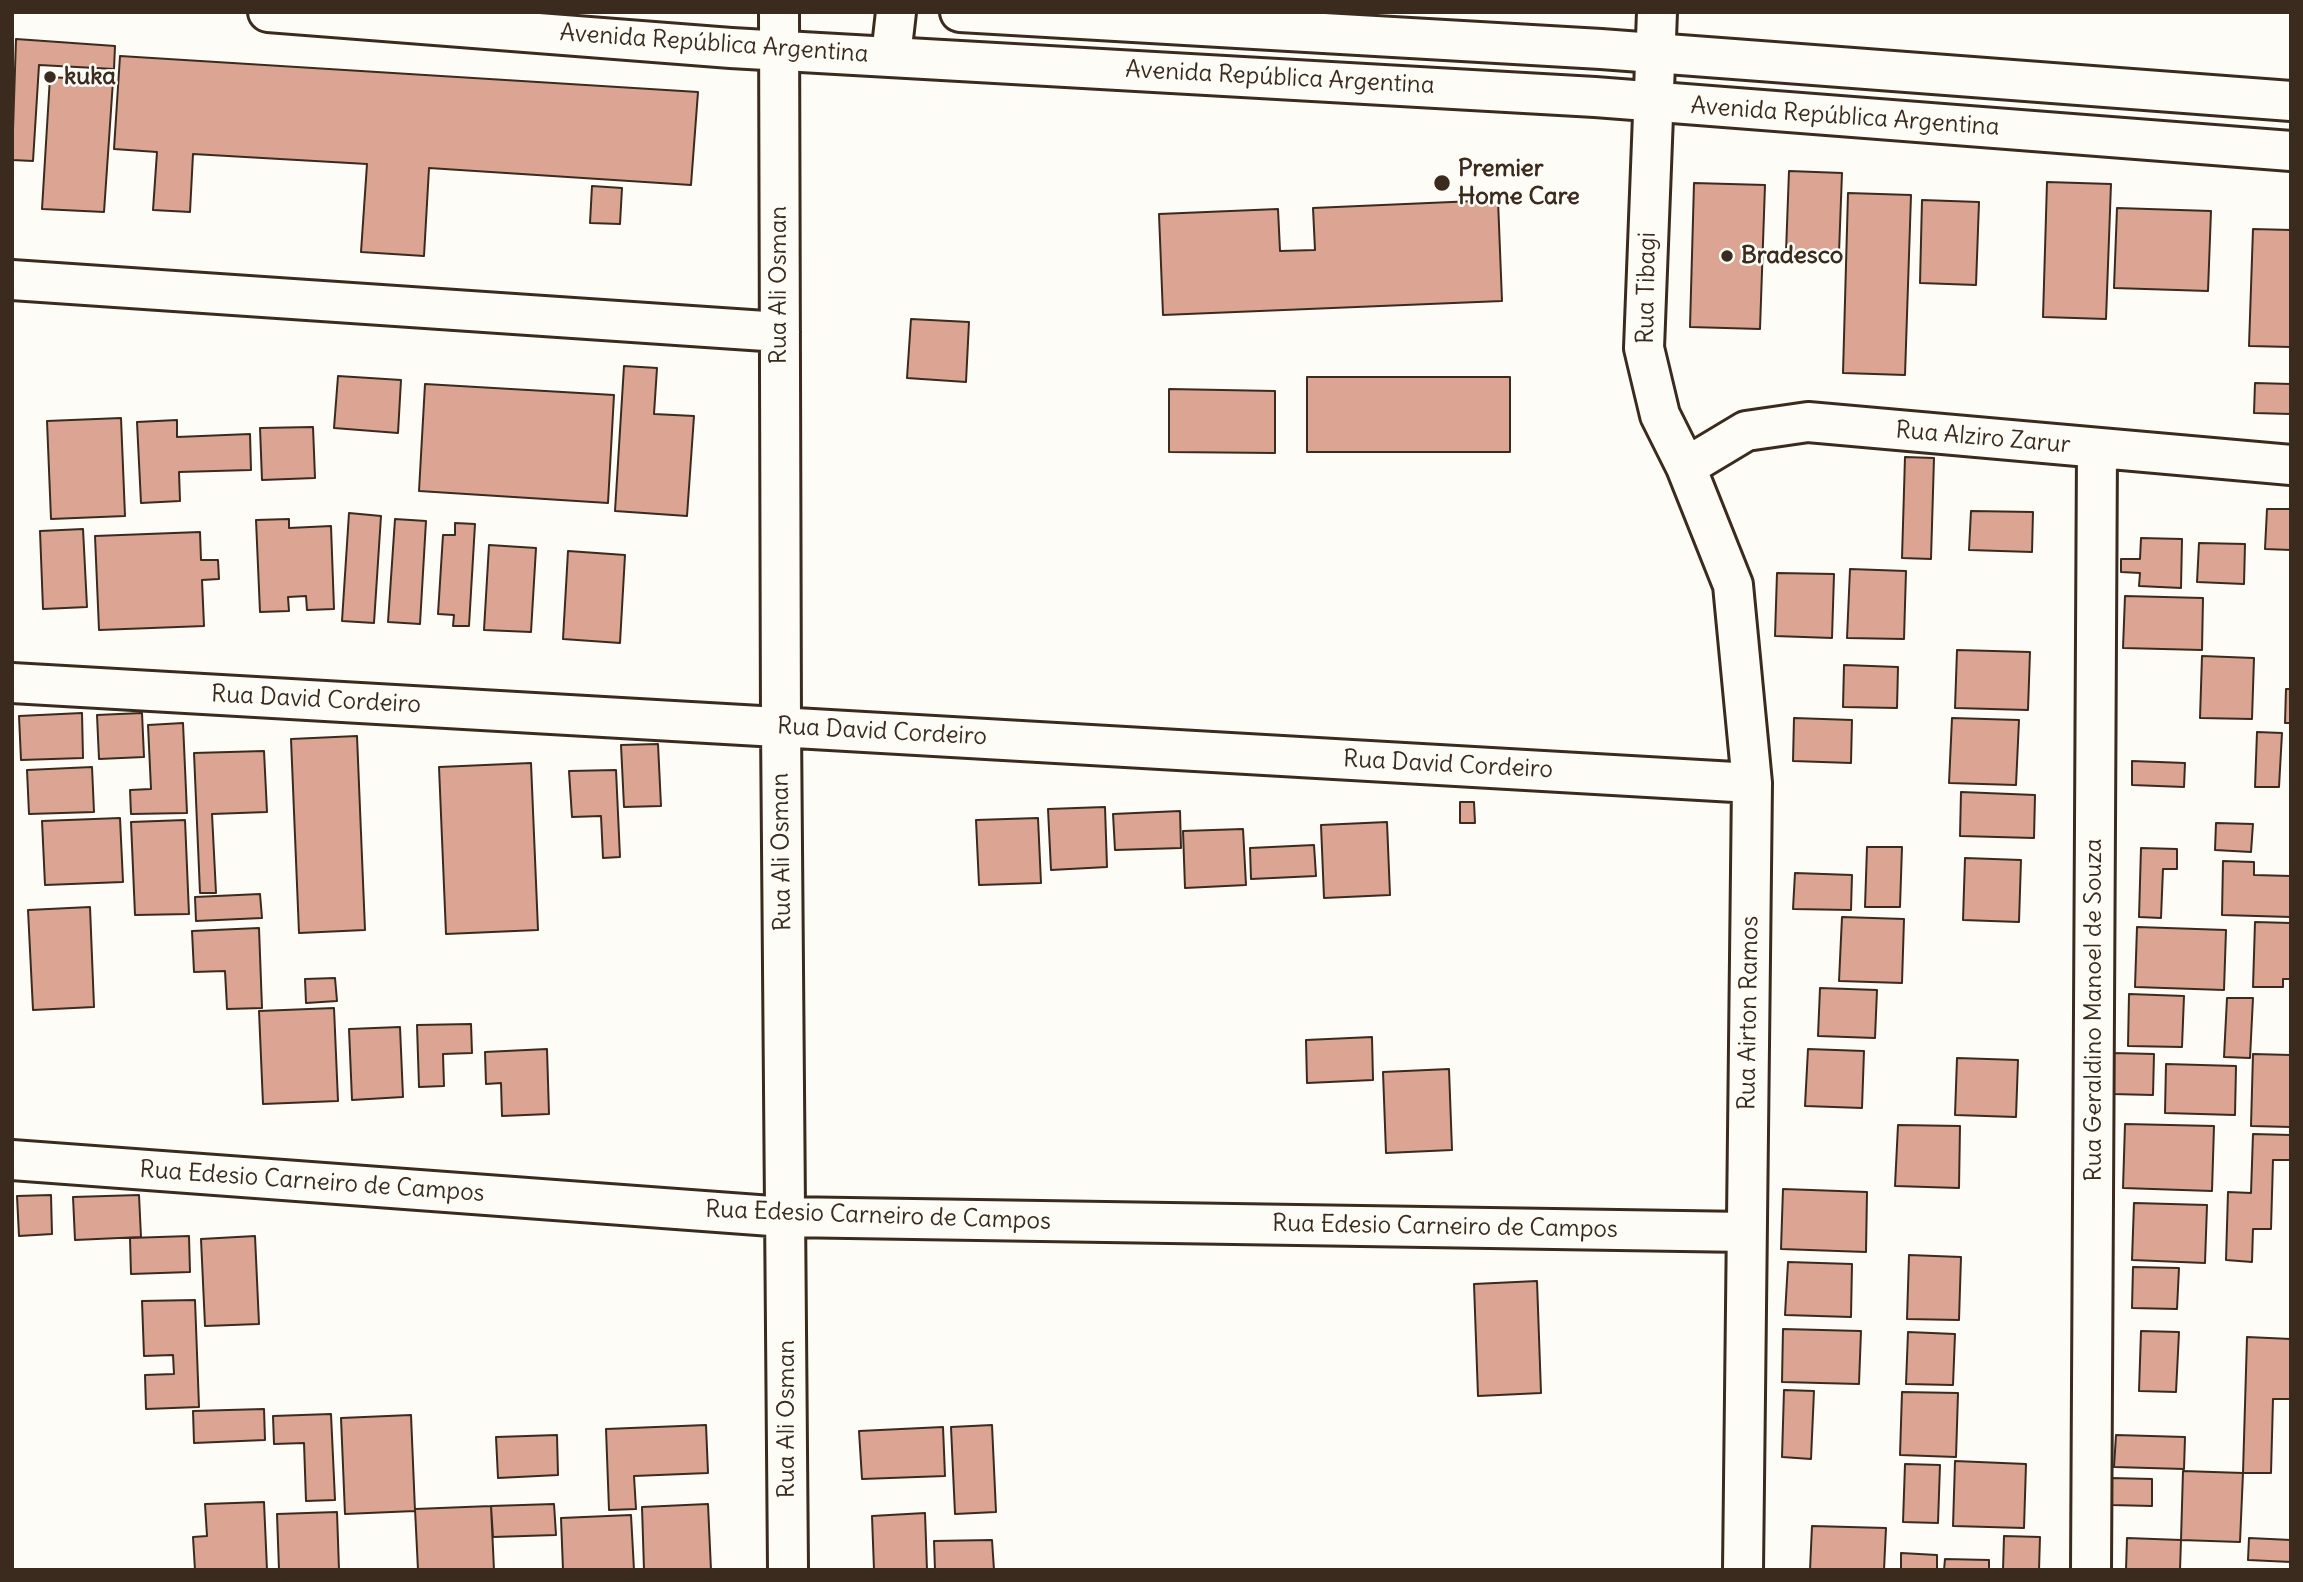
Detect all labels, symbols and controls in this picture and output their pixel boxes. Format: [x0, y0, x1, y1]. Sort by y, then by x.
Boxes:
street label: Avenida República Argentina [559, 19, 869, 69]
street label: Avenida República Argentina [1125, 56, 1435, 100]
place label: kuka [64, 63, 116, 91]
marker: kuka [42, 69, 58, 85]
street label: Avenida República Argentina [1690, 92, 2000, 142]
place label: Premier Home Care [1458, 155, 1580, 211]
marker: Premier Home Care [1432, 173, 1452, 193]
street label: Rua Ali Osman [765, 206, 793, 364]
street label: Rua Tibagi [1632, 232, 1662, 344]
place label: Bradesco [1741, 242, 1843, 270]
marker: Bradesco [1719, 248, 1735, 264]
street label: Rua Alziro Zarur [1894, 416, 2072, 460]
street label: Rua David Cordeiro [210, 680, 422, 720]
street label: Rua David Cordeiro [776, 712, 988, 752]
street label: Rua David Cordeiro [1342, 745, 1554, 785]
street label: Rua Ali Osman [766, 773, 798, 931]
street label: Rua Geraldino Manoel de Souza [2080, 839, 2108, 1181]
street label: Rua Airton Ramos [1733, 916, 1765, 1110]
street label: Rua Edesio Carneiro de Campos [139, 1156, 485, 1208]
street label: Rua Edesio Carneiro de Campos [705, 1196, 1051, 1236]
street label: Rua Edesio Carneiro de Campos [1272, 1210, 1618, 1244]
street label: Rua Ali Osman [773, 1340, 801, 1498]

